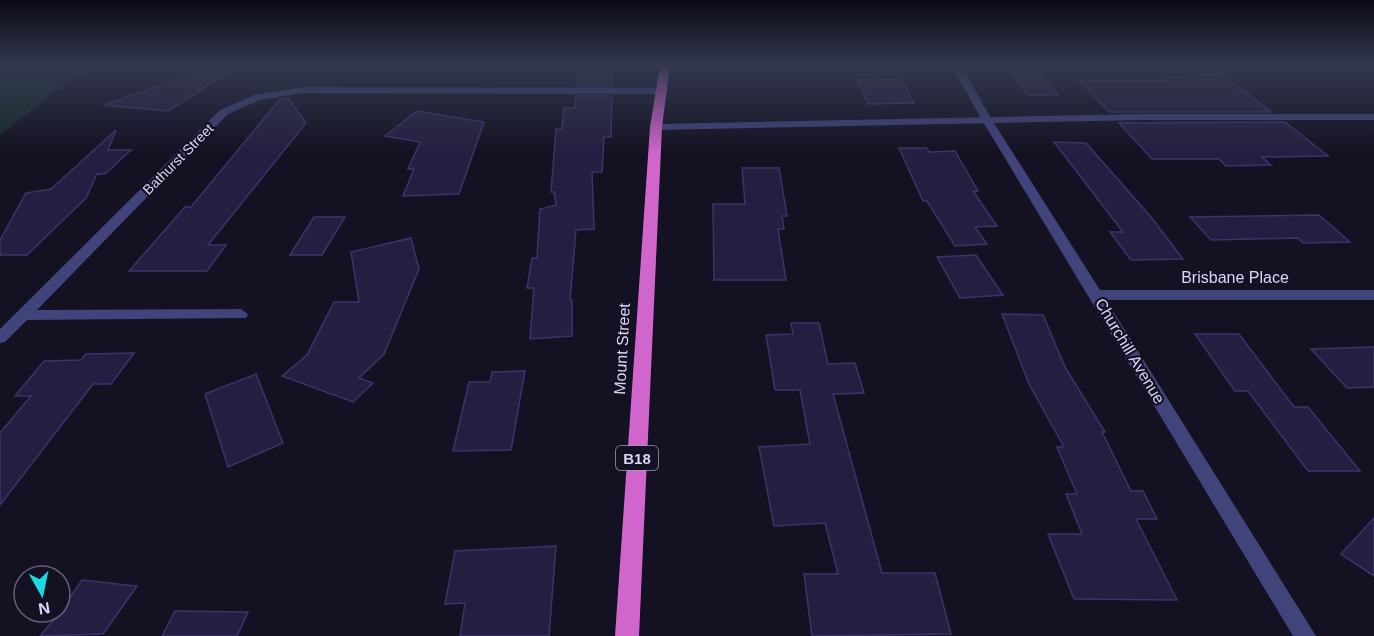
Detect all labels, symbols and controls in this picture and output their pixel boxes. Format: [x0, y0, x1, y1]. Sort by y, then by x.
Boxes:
street label: Bathurst Street [139, 120, 217, 198]
street label: Brisbane Place [1181, 269, 1289, 286]
street label: Churchill Avenue [1092, 295, 1168, 407]
street label: Mount Street [611, 302, 633, 395]
road number: B18 [616, 446, 658, 470]
north arrow [12, 564, 72, 624]
text: N [37, 599, 51, 618]

